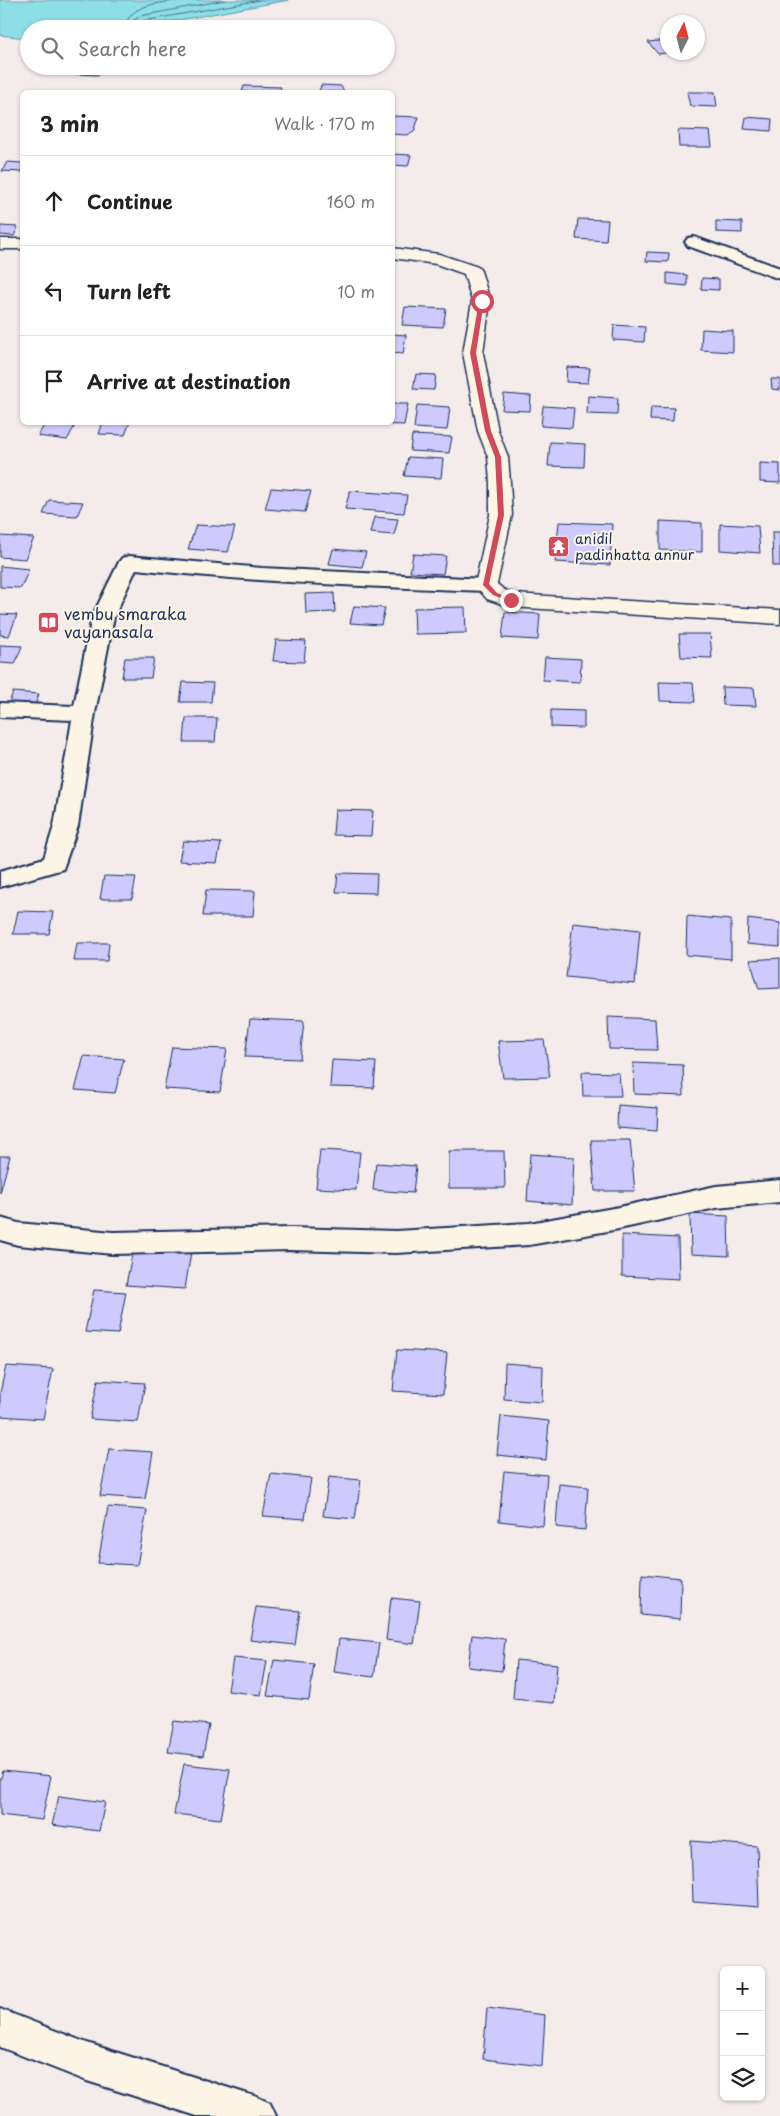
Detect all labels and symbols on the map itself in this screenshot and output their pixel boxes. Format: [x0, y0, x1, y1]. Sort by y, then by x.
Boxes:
north arrow [660, 15, 705, 60]
route start [471, 290, 494, 313]
place label: anidil padinhatta annur [575, 528, 695, 565]
temple icon: anidil padinhatta annur [547, 534, 571, 558]
route end [500, 589, 523, 612]
place label: vembu smaraka vayanasala [64, 601, 187, 643]
library icon: vembu smaraka vayanasala [36, 610, 60, 634]

